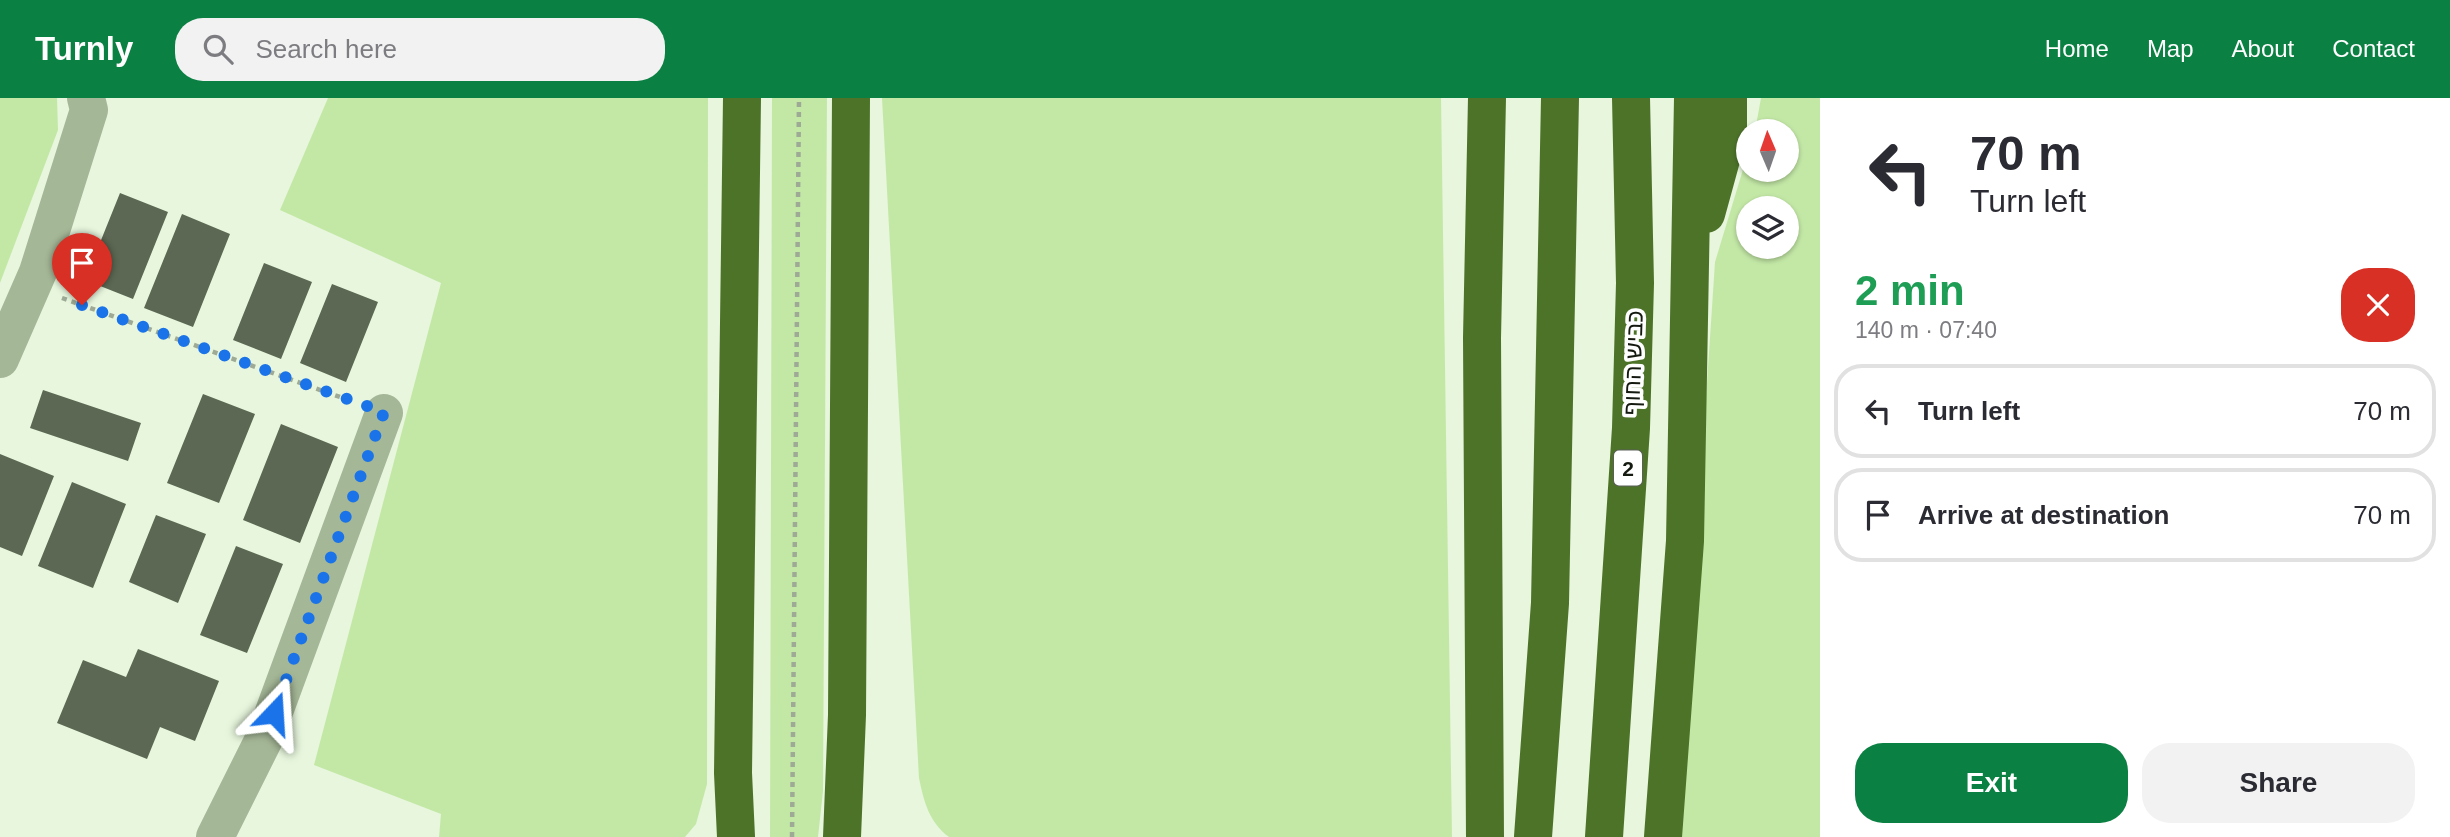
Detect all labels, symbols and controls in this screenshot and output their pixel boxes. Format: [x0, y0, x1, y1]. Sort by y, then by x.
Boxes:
search box [175, 18, 665, 81]
text: Turnly [35, 30, 133, 67]
icon: search [199, 30, 237, 68]
text: Search here [255, 34, 397, 64]
text: Home [2045, 35, 2109, 62]
text: Map [2147, 35, 2194, 62]
text: About [2232, 35, 2294, 62]
text: Contact [2332, 35, 2415, 62]
north arrow [1736, 119, 1799, 182]
map controls [1736, 119, 1799, 259]
icon: left [1855, 126, 1946, 217]
text: 70 m [1970, 126, 2082, 180]
text: Turn left [1970, 183, 2086, 219]
button: layers [1736, 196, 1799, 259]
pin [52, 233, 112, 305]
icon: arrive [63, 244, 101, 282]
text: 2 min [1855, 267, 1965, 314]
button: close [2341, 268, 2415, 342]
street label: כביש החוף [1618, 310, 1648, 416]
text: 140 m · 07:40 [1855, 317, 1997, 343]
icon: left [1859, 392, 1897, 430]
text: Turn left [1918, 396, 2020, 426]
text: 70 m [2353, 396, 2411, 426]
road number: 2 [1614, 450, 1642, 486]
icon: arrive [1859, 496, 1897, 534]
text: Arrive at destination [1918, 500, 2169, 530]
text: 70 m [2353, 500, 2411, 530]
position arrow [237, 676, 311, 750]
button: Exit [1855, 743, 2128, 823]
button: Share [2142, 743, 2415, 823]

